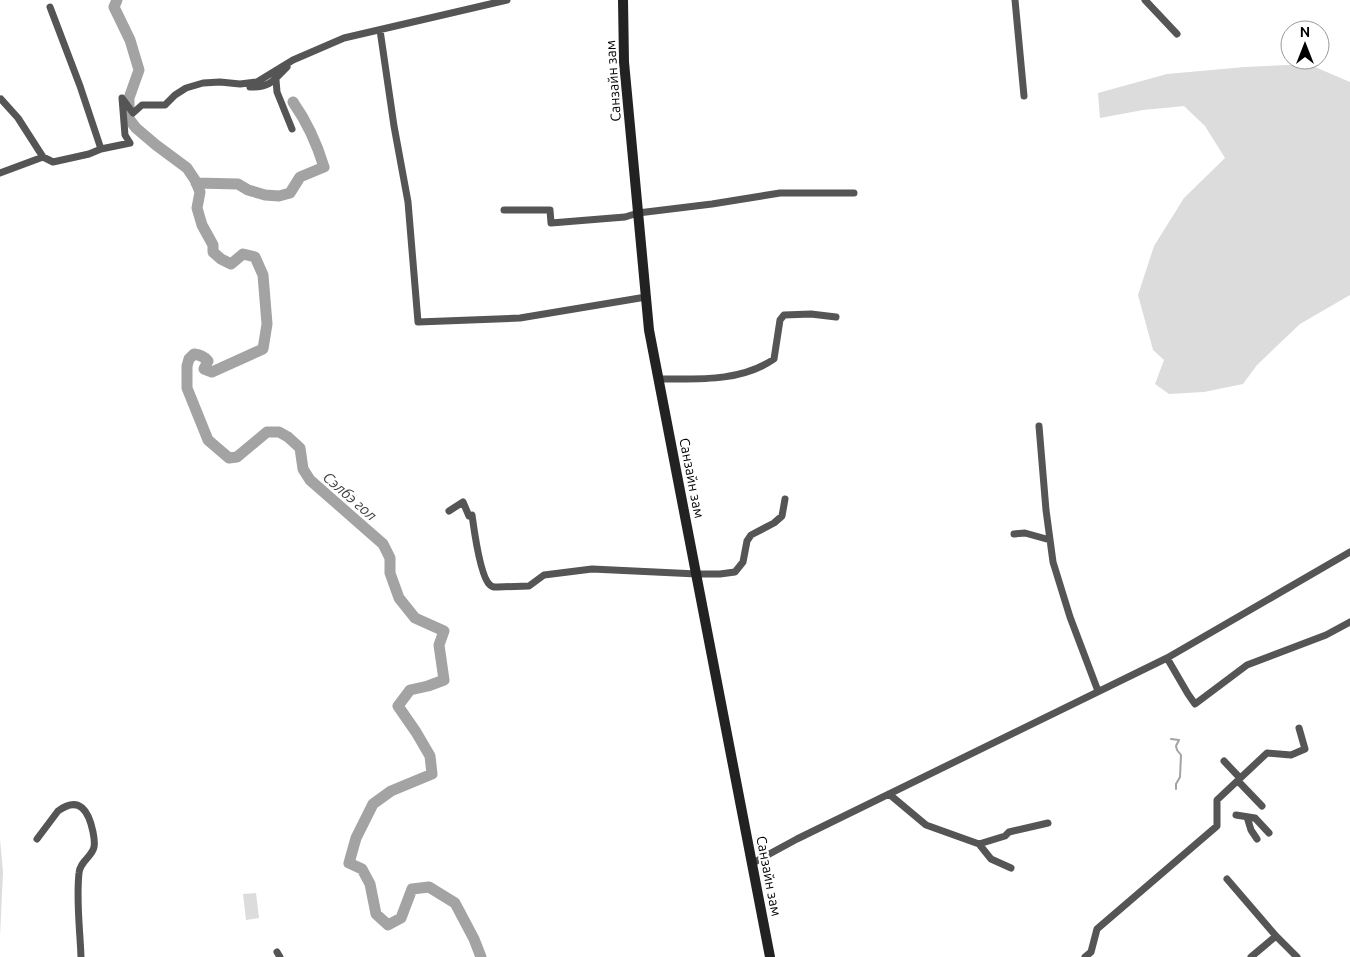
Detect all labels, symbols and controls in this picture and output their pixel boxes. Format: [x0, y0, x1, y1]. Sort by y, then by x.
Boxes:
north arrow [1280, 20, 1330, 70]
text: N [1300, 24, 1310, 40]
street label: Санзайн зам [602, 40, 624, 122]
street label: Санзайн зам [676, 436, 708, 520]
water label: Сэлбэ гол [320, 468, 380, 524]
street label: Санзайн зам [753, 834, 785, 918]

